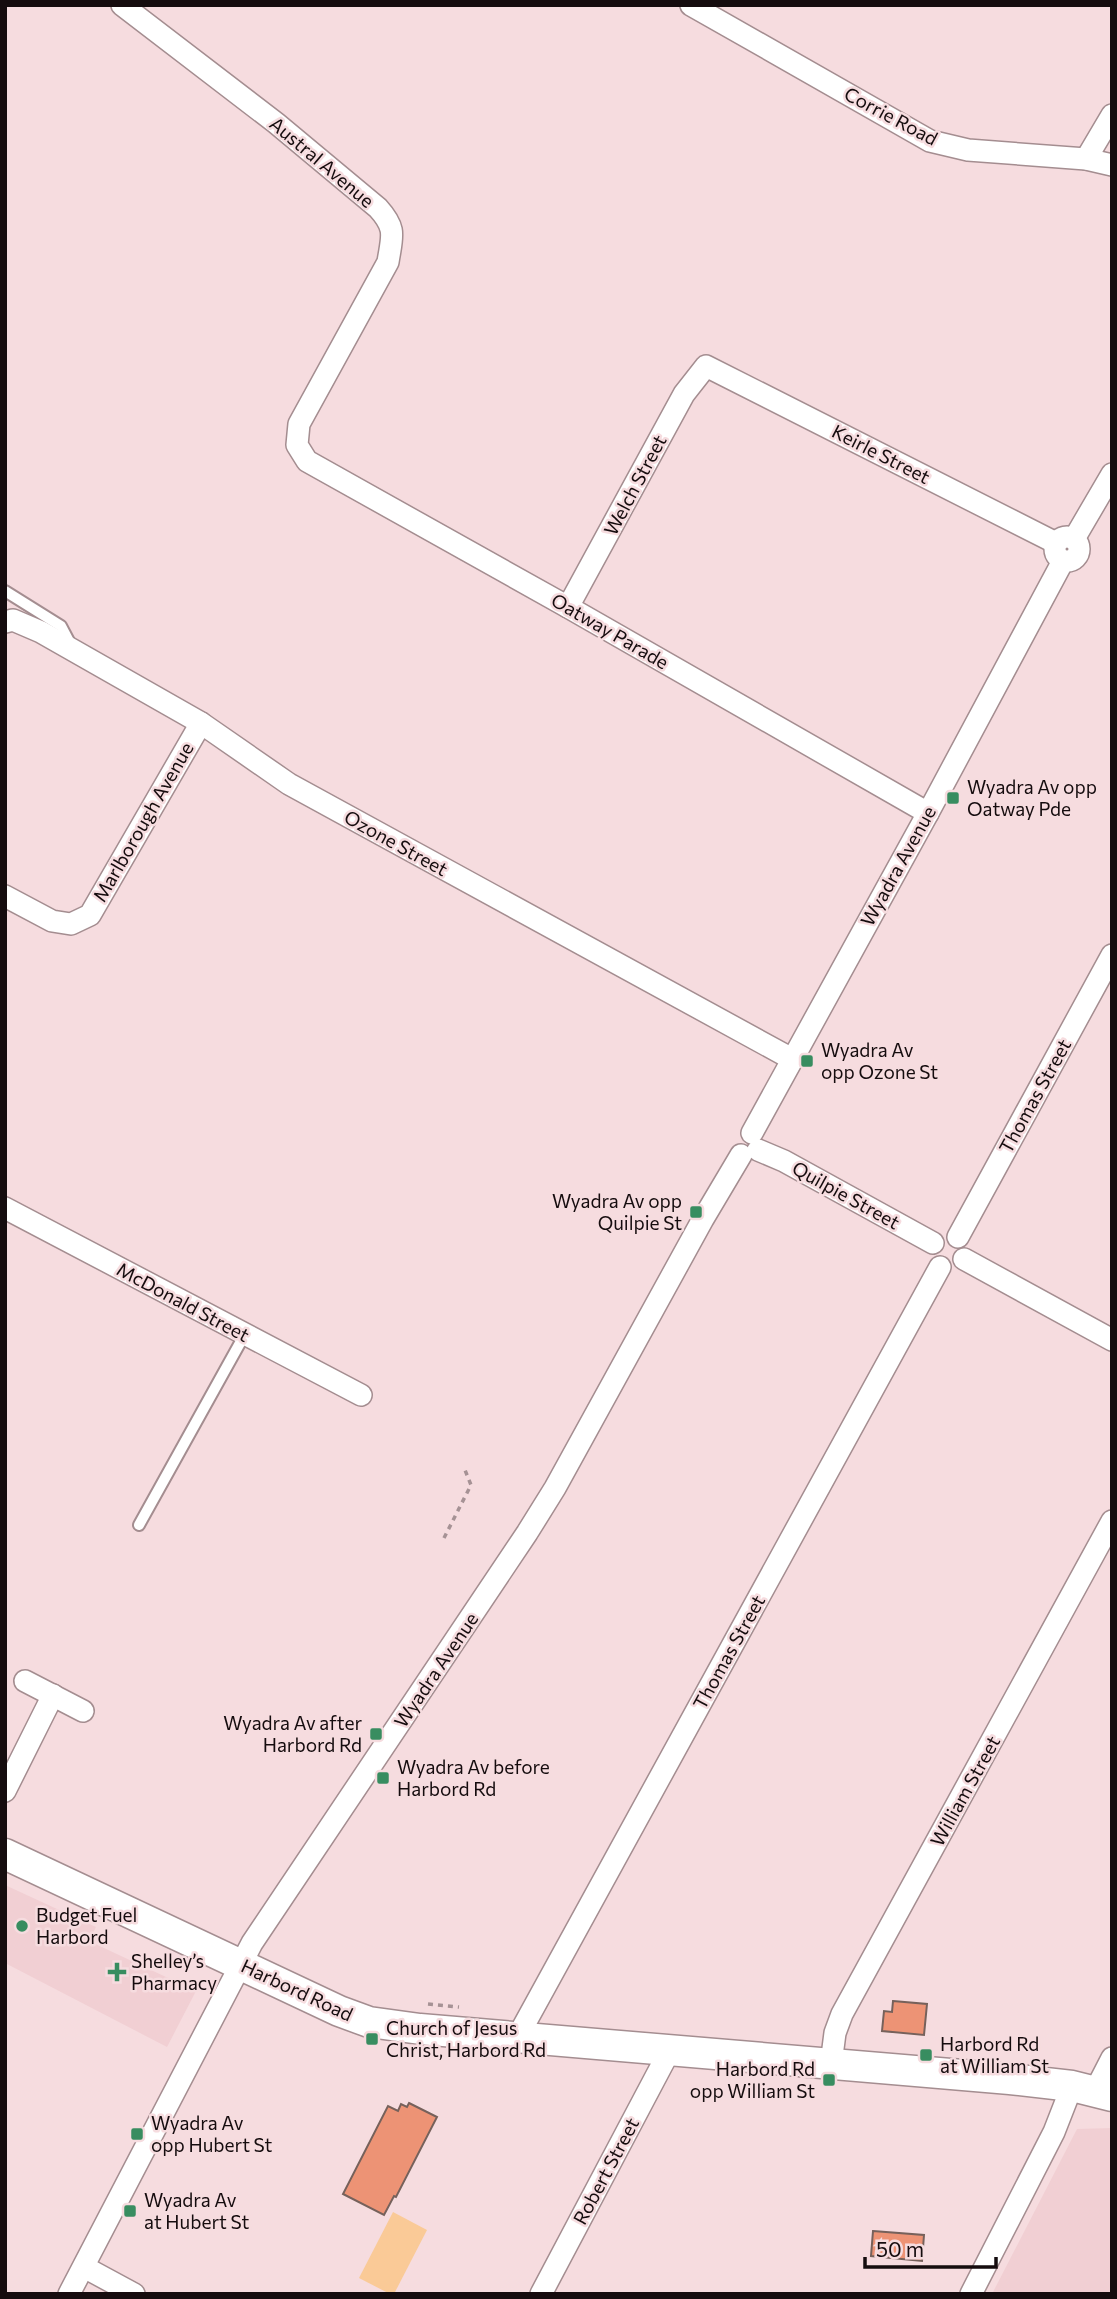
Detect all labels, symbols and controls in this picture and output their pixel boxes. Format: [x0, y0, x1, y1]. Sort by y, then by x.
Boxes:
street label: Corrie Road [841, 81, 942, 150]
street label: Austral Avenue [265, 111, 379, 212]
street label: Keirle Street [828, 419, 934, 488]
street label: Welch Street [598, 430, 671, 539]
street label: Oatway Parade [547, 588, 673, 673]
street label: Marlborough Avenue [88, 738, 198, 906]
place label: Wyadra Av opp Oatway Pde [967, 775, 1097, 820]
marker: Wyadra Av opp Oatway Pde [945, 790, 961, 806]
street label: Wyadra Avenue [855, 802, 940, 930]
street label: Ozone Street [341, 805, 452, 880]
street label: Thomas Street [994, 1034, 1075, 1157]
place label: Wyadra Av opp Ozone St [821, 1038, 938, 1083]
marker: Wyadra Av opp Ozone St [799, 1053, 815, 1069]
street label: Quilpie Street [788, 1156, 904, 1234]
place label: Wyadra Av opp Quilpie St [552, 1189, 682, 1234]
marker: Wyadra Av opp Quilpie St [688, 1204, 704, 1220]
street label: McDonald Street [113, 1257, 254, 1346]
street label: Thomas Street [688, 1590, 769, 1713]
street label: Wyadra Avenue [389, 1608, 482, 1732]
place label: Wyadra Av after Harbord Rd [223, 1711, 362, 1756]
marker: Wyadra Av after Harbord Rd [368, 1726, 384, 1742]
street label: William Street [925, 1731, 1004, 1850]
place label: Wyadra Av before Harbord Rd [397, 1755, 550, 1800]
marker: Wyadra Av before Harbord Rd [375, 1770, 391, 1786]
place label: Budget Fuel Harbord [36, 1903, 137, 1948]
marker: Budget Fuel Harbord [14, 1918, 30, 1934]
place label: Shelley’s Pharmacy [131, 1949, 217, 1994]
street label: Harbord Road [238, 1954, 357, 2025]
marker: Shelley’s Pharmacy [109, 1964, 125, 1980]
place label: Church of Jesus Christ, Harbord Rd [386, 2016, 546, 2061]
marker: Church of Jesus Christ, Harbord Rd [364, 2031, 380, 2047]
place label: Harbord Rd at William St [940, 2032, 1049, 2077]
marker: Harbord Rd at William St [918, 2047, 934, 2063]
place label: Harbord Rd opp William St [690, 2057, 815, 2102]
marker: Harbord Rd opp William St [821, 2072, 837, 2088]
place label: Wyadra Av opp Hubert St [151, 2111, 273, 2156]
street label: Robert Street [568, 2113, 643, 2228]
marker: Wyadra Av opp Hubert St [129, 2126, 145, 2142]
place label: Wyadra Av at Hubert St [144, 2188, 249, 2233]
marker: Wyadra Av at Hubert St [122, 2203, 138, 2219]
scale bar [865, 2226, 996, 2270]
text: 50 m [876, 2236, 924, 2261]

